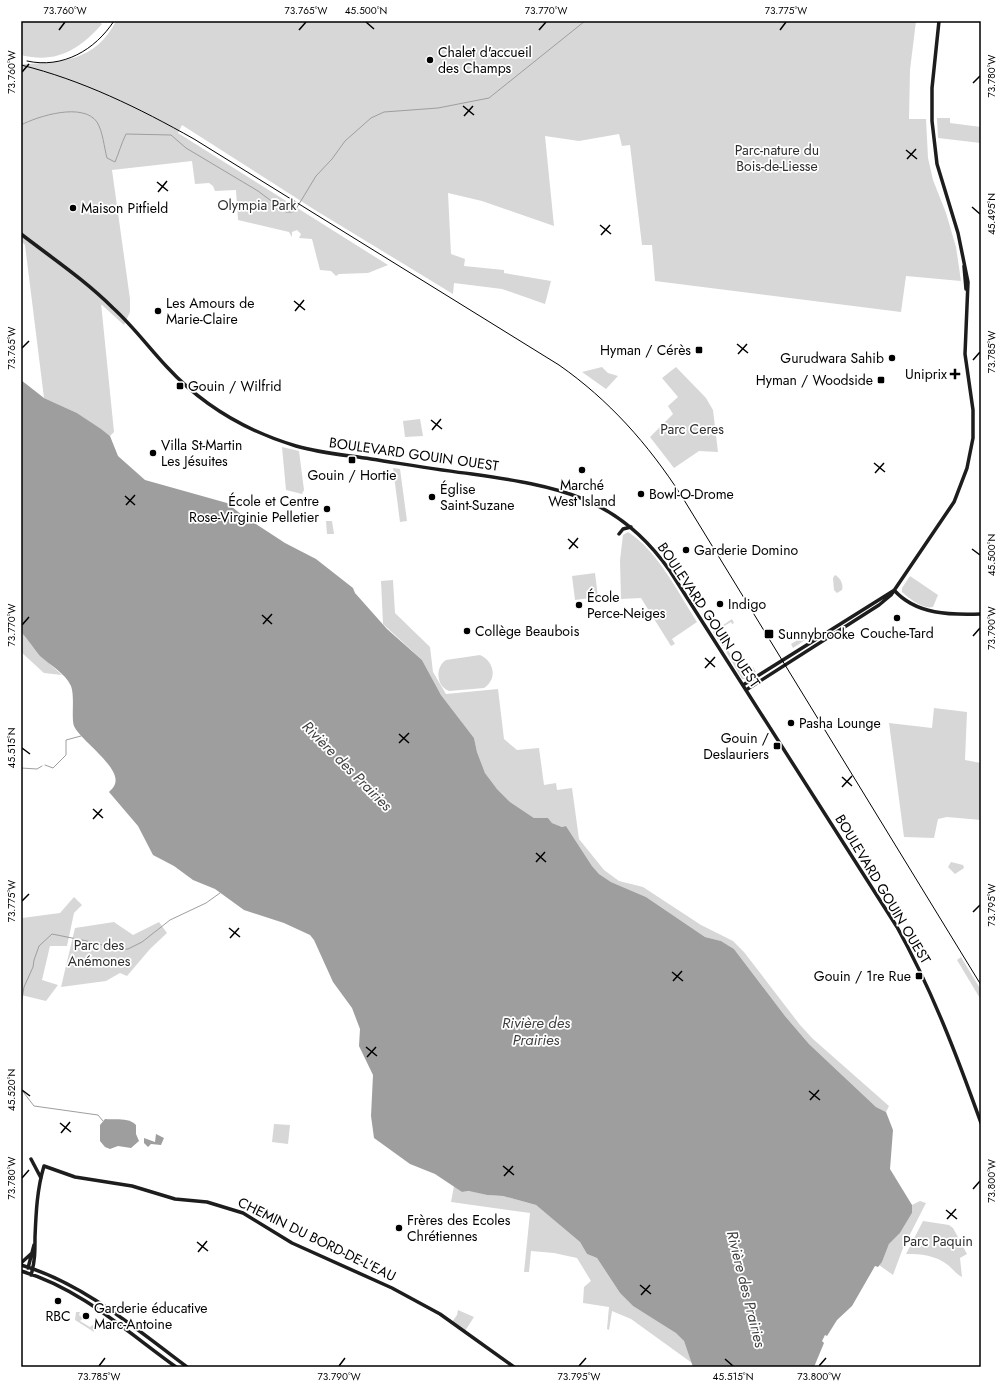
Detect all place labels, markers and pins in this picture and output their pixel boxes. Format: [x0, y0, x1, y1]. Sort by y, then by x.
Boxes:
place label: Chalet d'accueil des Champs [438, 42, 532, 78]
marker: Chalet d'accueil des Champs [425, 55, 435, 65]
place label: Maison Pitfield [81, 198, 168, 218]
marker: Maison Pitfield [68, 203, 78, 213]
place label: Les Amours de Marie-Claire [166, 293, 254, 329]
marker: Les Amours de Marie-Claire [153, 306, 163, 316]
place label: Hyman / Cérès [600, 340, 691, 360]
marker: Hyman / Cérès [694, 345, 704, 355]
place label: Gurudwara Sahib [780, 348, 884, 368]
marker: Gurudwara Sahib [887, 353, 897, 363]
place label: Uniprix [905, 364, 947, 384]
marker: Uniprix [950, 369, 960, 379]
place label: Hyman / Woodside [756, 370, 873, 390]
marker: Hyman / Woodside [876, 375, 886, 385]
place label: Gouin / Wilfrid [188, 376, 282, 396]
marker: Gouin / Wilfrid [175, 381, 185, 391]
place label: Villa St-Martin Les Jésuites [161, 435, 242, 471]
marker: Villa St-Martin Les Jésuites [148, 448, 158, 458]
marker: Gouin / Hortie [347, 455, 357, 465]
place label: Gouin / Hortie [307, 465, 397, 485]
marker: Marché West Island [577, 465, 587, 475]
place label: Marché West Island [548, 475, 616, 511]
place label: Église Saint-Suzane [440, 479, 514, 515]
place label: Bowl-O-Drome [649, 484, 734, 504]
marker: Bowl-O-Drome [636, 489, 646, 499]
place label: École et Centre Rose-Virginie Pelletier [189, 491, 319, 527]
marker: Église Saint-Suzane [427, 492, 437, 502]
marker: École et Centre Rose-Virginie Pelletier [322, 504, 332, 514]
place label: Garderie Domino [694, 540, 799, 560]
marker: Garderie Domino [681, 545, 691, 555]
place label: École Perce-Neiges [587, 587, 666, 623]
place label: Indigo [728, 594, 766, 614]
marker: Indigo [715, 599, 725, 609]
marker: École Perce-Neiges [574, 600, 584, 610]
marker: Couche-Tard [892, 613, 902, 623]
place label: Collège Beaubois [475, 621, 580, 641]
place label: Couche-Tard [860, 623, 934, 643]
place label: Sunnybrooke [778, 624, 855, 644]
marker: Collège Beaubois [462, 626, 472, 636]
marker: Sunnybrooke [763, 628, 775, 640]
place label: Pasha Lounge [799, 713, 881, 733]
marker: Pasha Lounge [786, 718, 796, 728]
place label: Gouin / Deslauriers [703, 728, 769, 764]
marker: Gouin / Deslauriers [772, 741, 782, 751]
place label: Gouin / 1re Rue [814, 966, 911, 986]
marker: Gouin / 1re Rue [914, 971, 924, 981]
place label: Frères des Ecoles Chrétiennes [407, 1210, 511, 1246]
marker: Frères des Ecoles Chrétiennes [394, 1223, 404, 1233]
marker: RBC [53, 1296, 63, 1306]
place label: Garderie éducative Marc-Antoine [94, 1298, 208, 1334]
place label: RBC [45, 1306, 71, 1326]
marker: Garderie éducative Marc-Antoine [81, 1311, 91, 1321]

